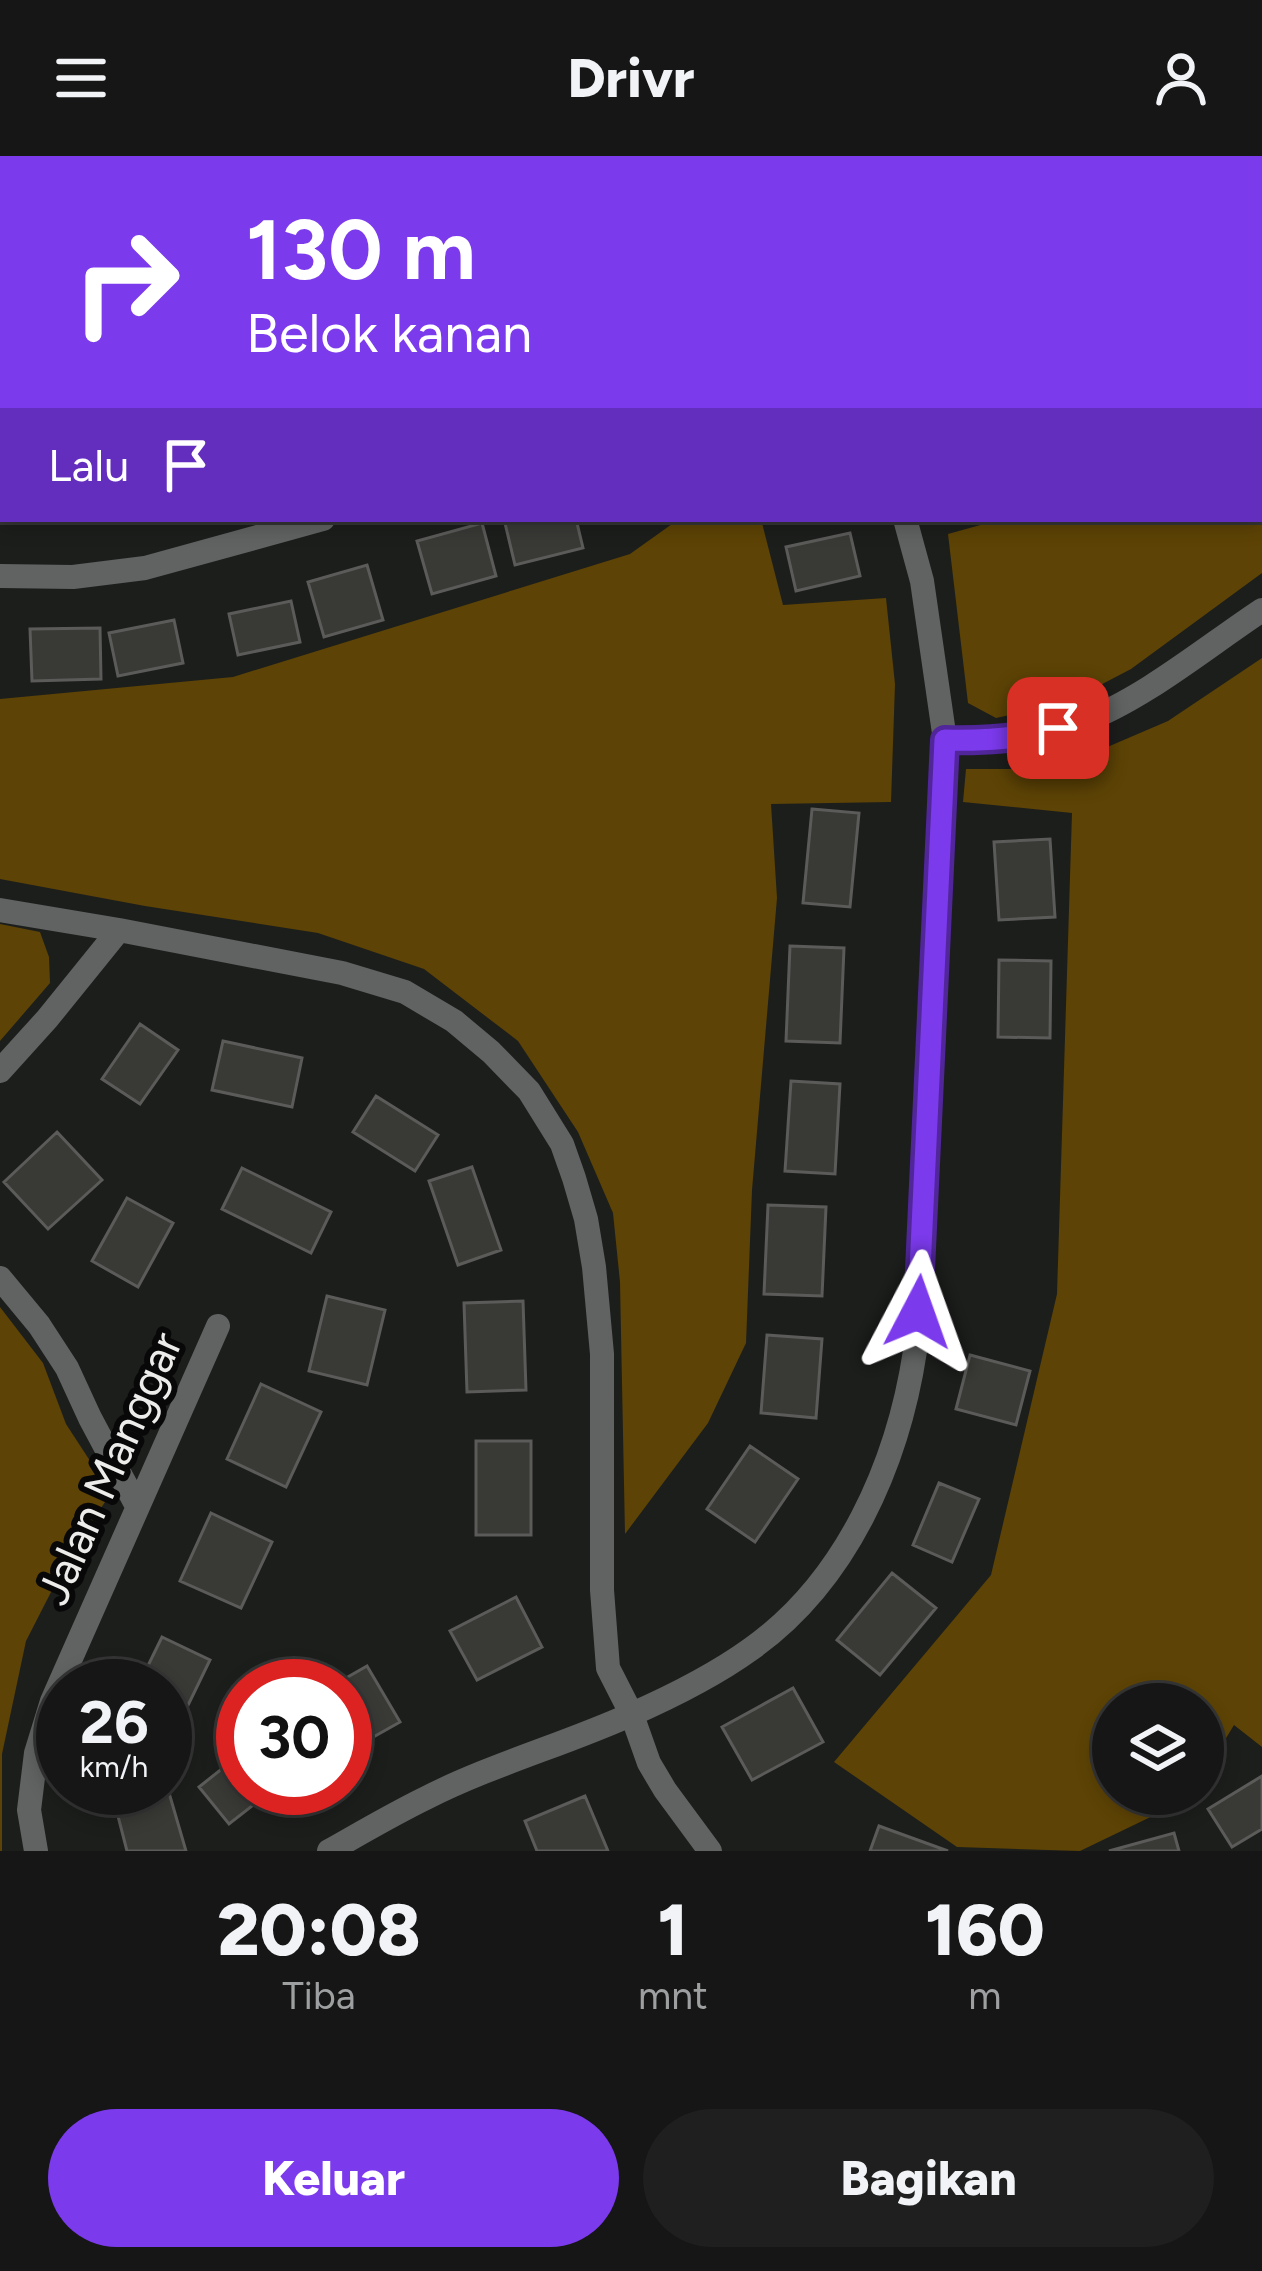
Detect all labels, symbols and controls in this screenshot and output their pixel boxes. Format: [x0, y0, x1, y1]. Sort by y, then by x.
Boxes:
icon: menu [48, 45, 114, 111]
icon: person [1148, 45, 1214, 111]
text: Drivr [568, 46, 694, 111]
text: 130 m [246, 199, 476, 300]
icon: right [48, 204, 204, 360]
text: Belok kanan [246, 301, 532, 366]
icon: arrive [153, 432, 219, 498]
text: Lalu [48, 438, 129, 492]
pin [1007, 677, 1109, 779]
icon: arrive [1025, 695, 1091, 761]
position arrow [855, 1249, 981, 1375]
street label: Jalan Manggar [25, 1323, 193, 1613]
speed limit sign: 30 [216, 1659, 372, 1815]
map controls [1092, 1683, 1224, 1815]
button: layers [1092, 1683, 1224, 1815]
text: 26 [79, 1686, 149, 1758]
text: km/h [80, 1748, 148, 1785]
text: 20:08 [217, 1887, 421, 1973]
text: 1 [658, 1887, 688, 1973]
text: 160 [925, 1887, 1045, 1973]
text: Tiba [282, 1972, 356, 2019]
text: mnt [638, 1972, 708, 2019]
text: m [968, 1972, 1001, 2019]
button: Keluar [48, 2109, 619, 2247]
button: Bagikan [643, 2109, 1214, 2247]

